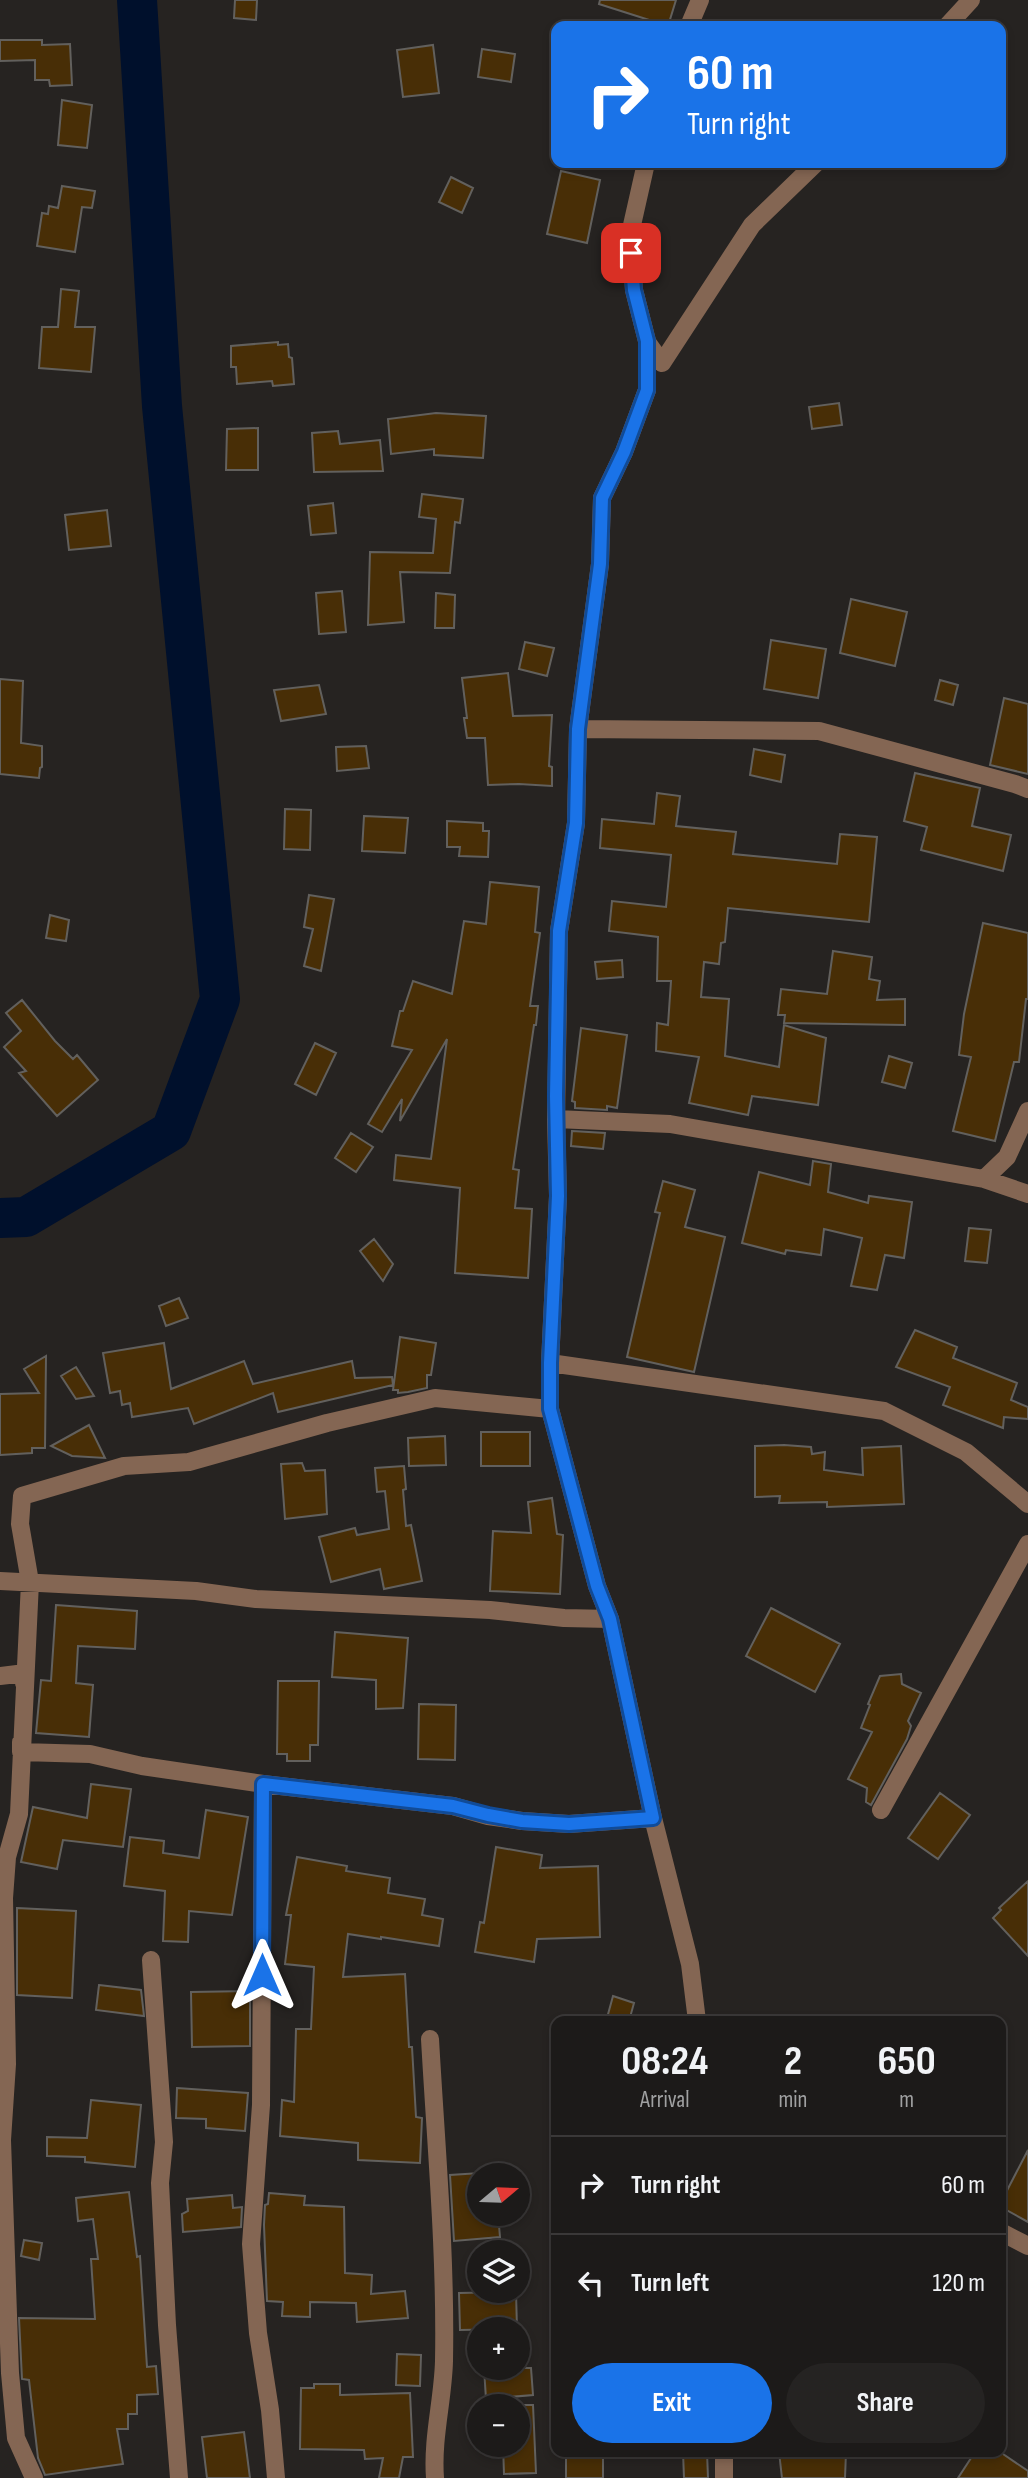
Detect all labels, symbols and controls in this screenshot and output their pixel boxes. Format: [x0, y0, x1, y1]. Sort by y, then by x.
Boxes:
text: 60 m [687, 45, 774, 104]
icon: right [572, 49, 663, 140]
text: Turn right [687, 105, 791, 144]
pin [601, 223, 661, 283]
icon: arrive [612, 234, 650, 272]
position arrow [225, 1938, 299, 2012]
text: 08:24 [621, 2036, 708, 2087]
text: 2 [784, 2036, 802, 2087]
text: 650 [878, 2036, 936, 2087]
text: Arrival [640, 2086, 689, 2114]
text: min [778, 2086, 807, 2114]
text: m [899, 2086, 914, 2114]
north arrow [467, 2163, 530, 2226]
map controls [467, 2163, 530, 2457]
icon: right [572, 2166, 610, 2204]
text: Turn right [631, 2170, 720, 2201]
text: 60 m [941, 2170, 985, 2201]
button: layers [467, 2240, 530, 2303]
icon: left [572, 2264, 610, 2302]
text: Turn left [631, 2268, 709, 2299]
text: 120 m [932, 2268, 985, 2299]
button: + [467, 2317, 530, 2380]
button: Exit [572, 2363, 772, 2443]
button: Share [786, 2363, 985, 2443]
button: − [467, 2394, 530, 2457]

